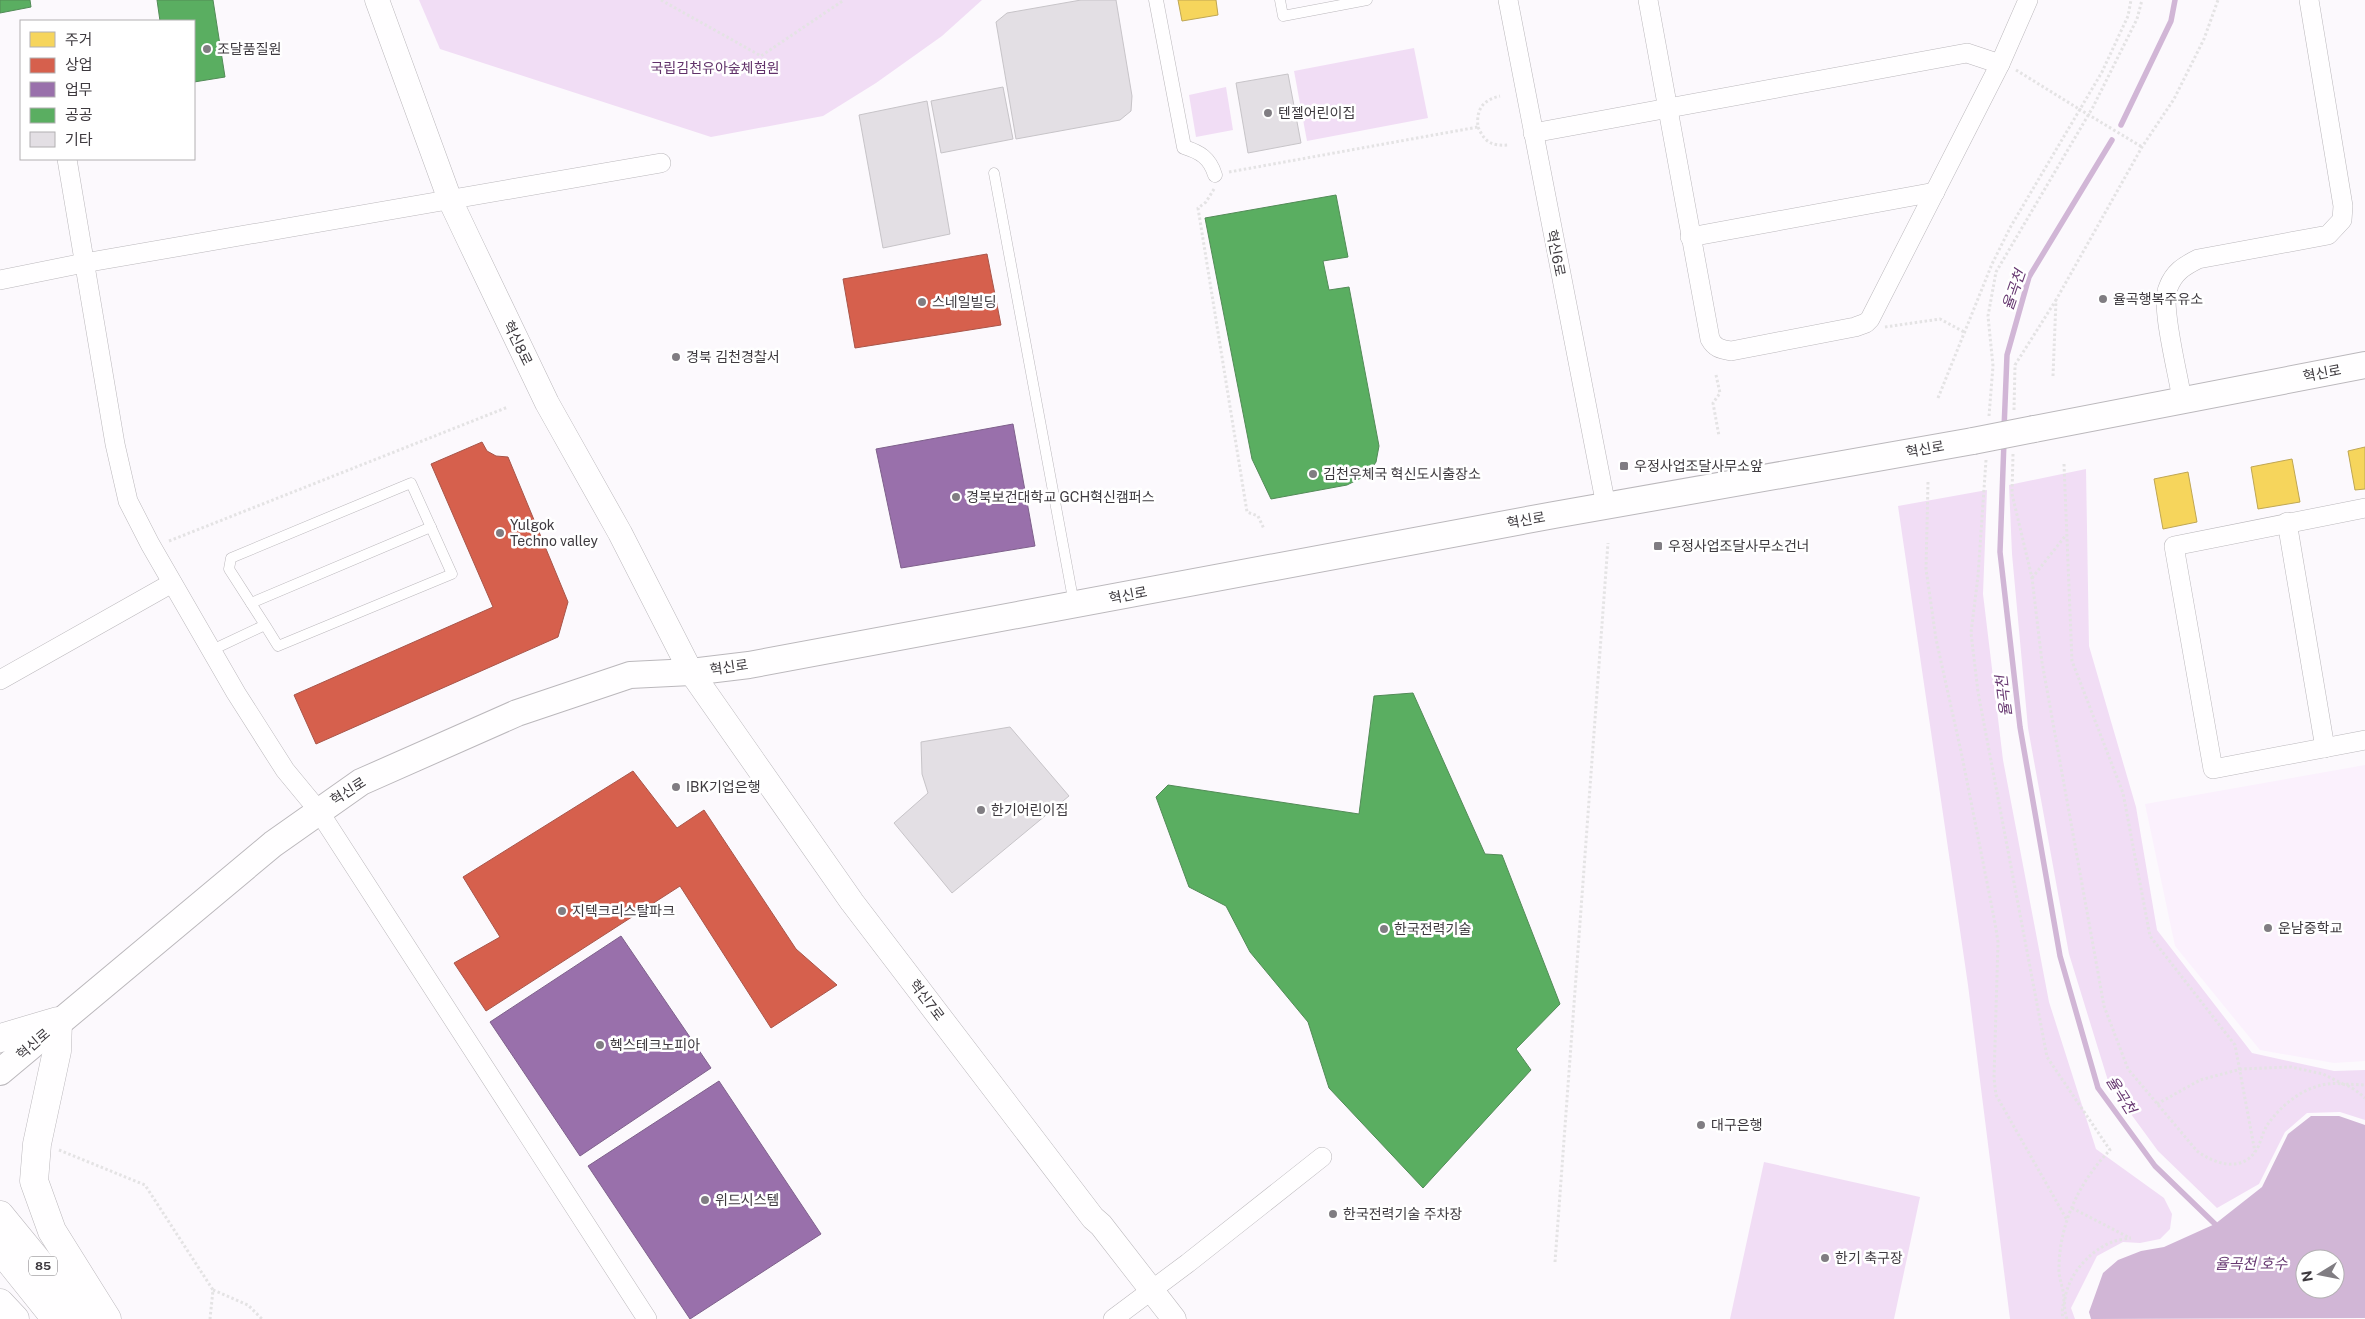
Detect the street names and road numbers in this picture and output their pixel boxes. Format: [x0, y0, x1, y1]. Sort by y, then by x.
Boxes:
street label: 혁신6로 [1544, 228, 1568, 278]
street label: 혁신8로 [500, 318, 536, 368]
street label: 혁신로 [2302, 361, 2343, 385]
street label: 혁신로 [1905, 438, 1946, 460]
street label: 혁신로 [1506, 509, 1547, 531]
street label: 혁신로 [1108, 583, 1149, 607]
street label: 혁신로 [709, 656, 749, 678]
street label: 혁신로 [327, 774, 369, 808]
street label: 혁신7로 [906, 976, 948, 1024]
street label: 혁신로 [13, 1025, 53, 1063]
road number: 85 [29, 1256, 57, 1276]

